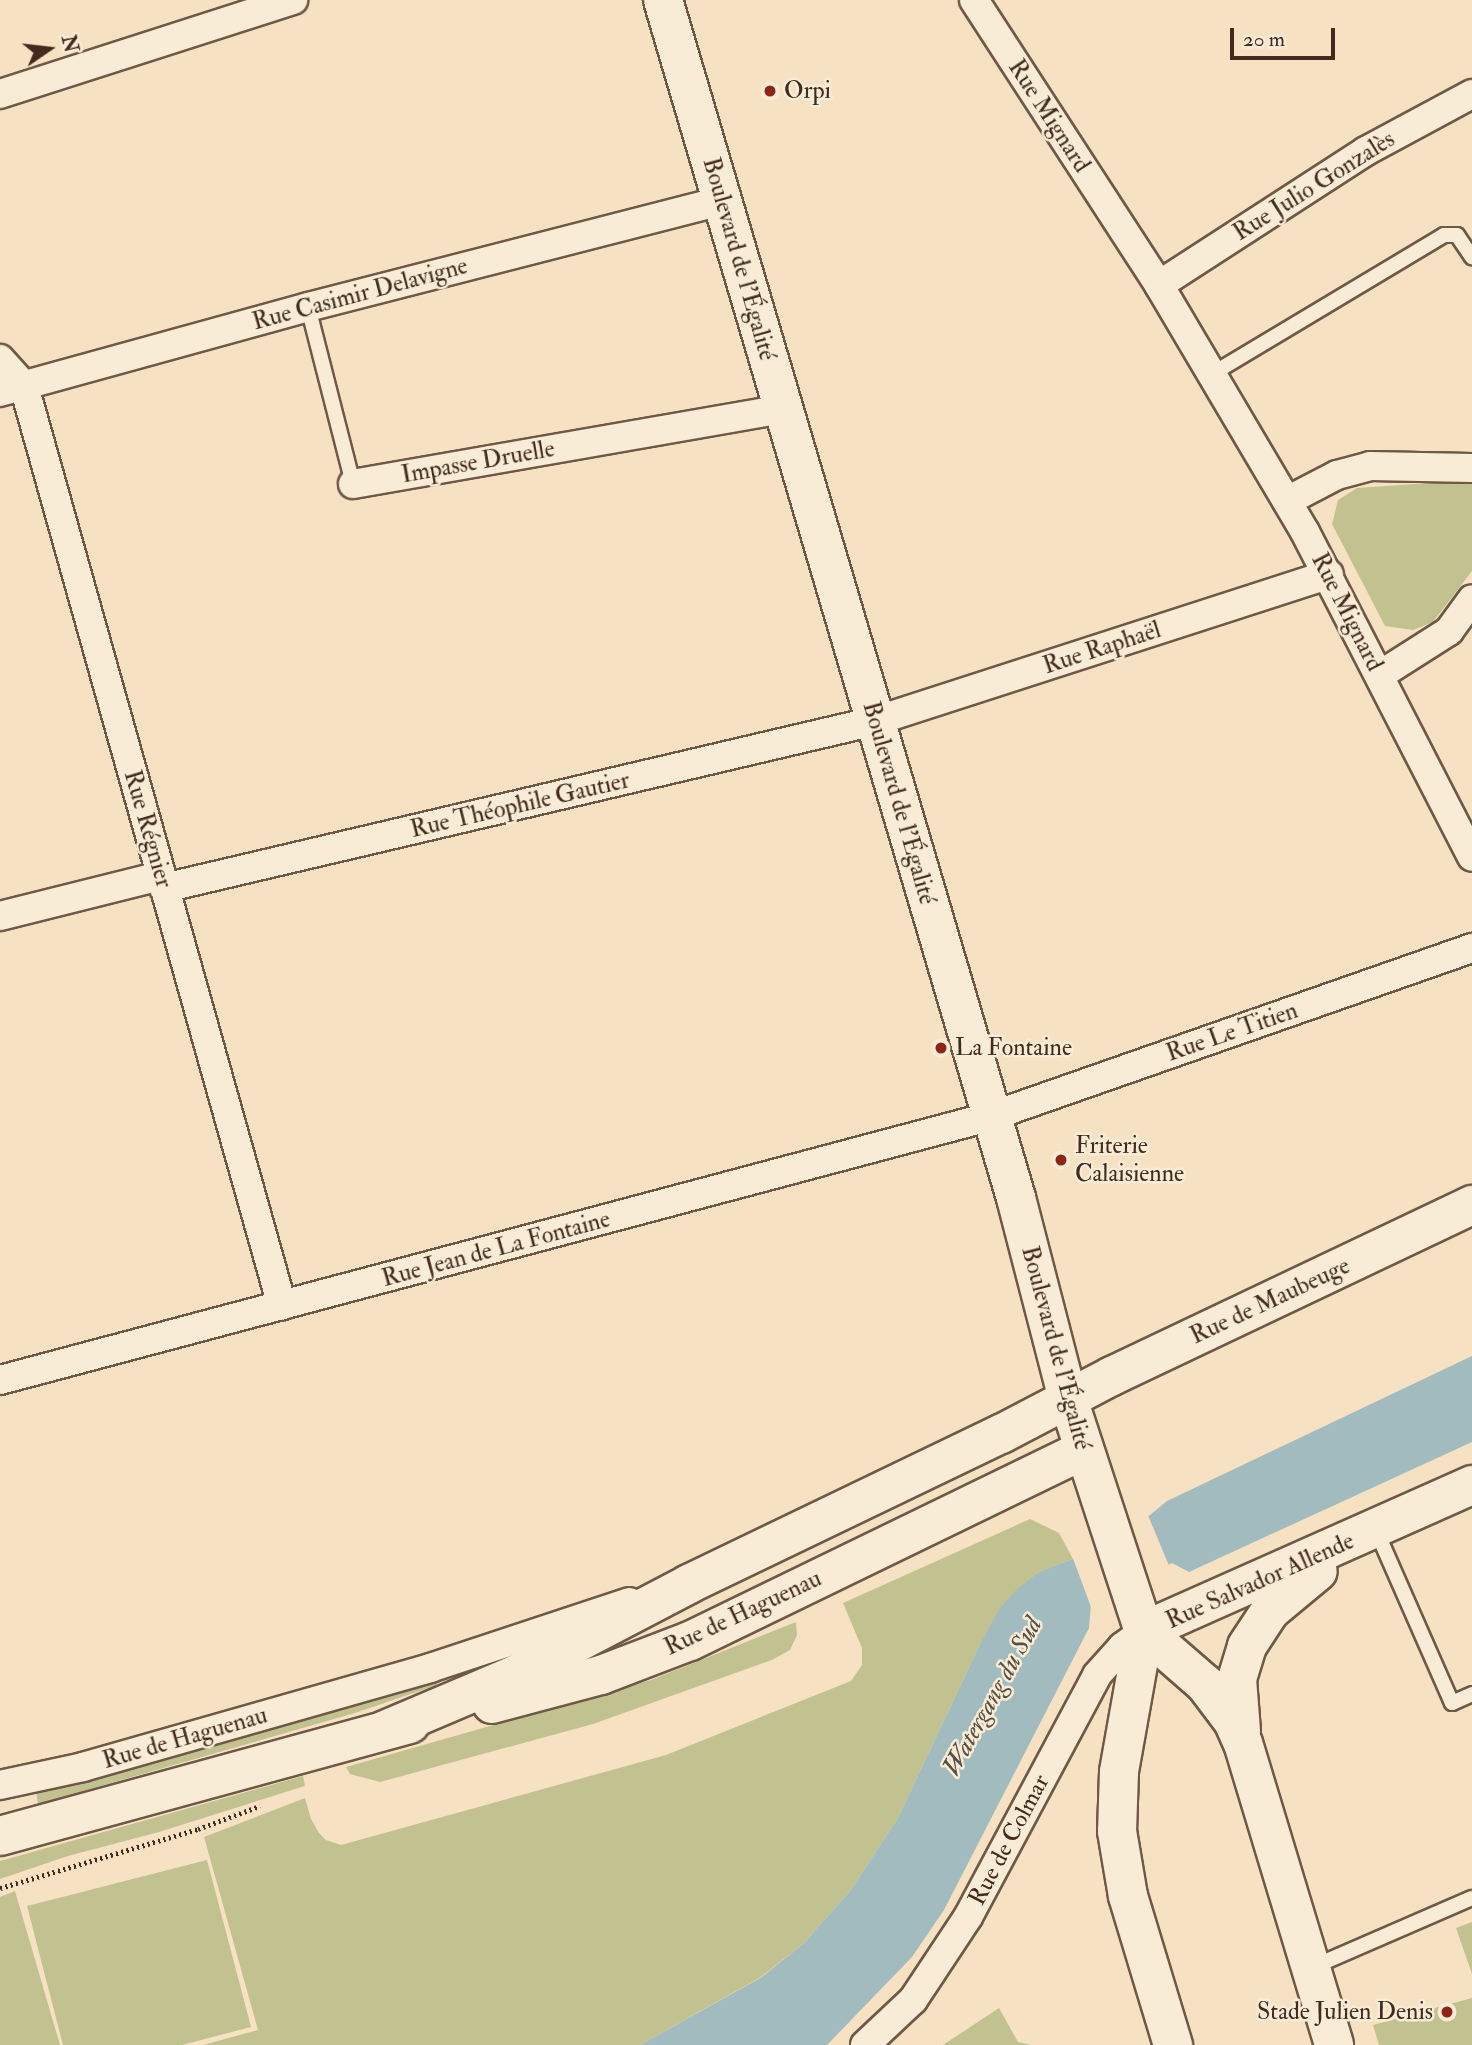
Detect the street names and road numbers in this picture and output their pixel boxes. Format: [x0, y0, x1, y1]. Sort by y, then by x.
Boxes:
street label: Rue Mignard [1002, 54, 1096, 178]
street label: Rue Julio Gonzalès [1228, 125, 1400, 247]
street label: Boulevard de l'Égalité [696, 154, 782, 364]
street label: Rue Casimir Delavigne [249, 251, 471, 337]
street label: Impasse Druelle [399, 434, 557, 490]
street label: Rue Mignard [1305, 548, 1389, 676]
street label: Rue Raphaël [1039, 615, 1165, 681]
street label: Boulevard de l'Égalité [856, 698, 942, 908]
street label: Rue Théophile Gautier [408, 766, 632, 844]
street label: Rue Régnier [117, 767, 179, 891]
street label: Rue Le Titien [1162, 996, 1302, 1068]
street label: Rue Jean de La Fontaine [379, 1205, 613, 1293]
street label: Boulevard de l'Égalité [1015, 1243, 1097, 1453]
street label: Rue de Maubeuge [1186, 1251, 1354, 1351]
street label: Rue Salvador Allende [1162, 1527, 1358, 1635]
street label: Rue de Haguenau [660, 1564, 826, 1662]
street label: Rue de Haguenau [99, 1701, 271, 1775]
street label: Rue de Colmar [963, 1770, 1055, 1910]

